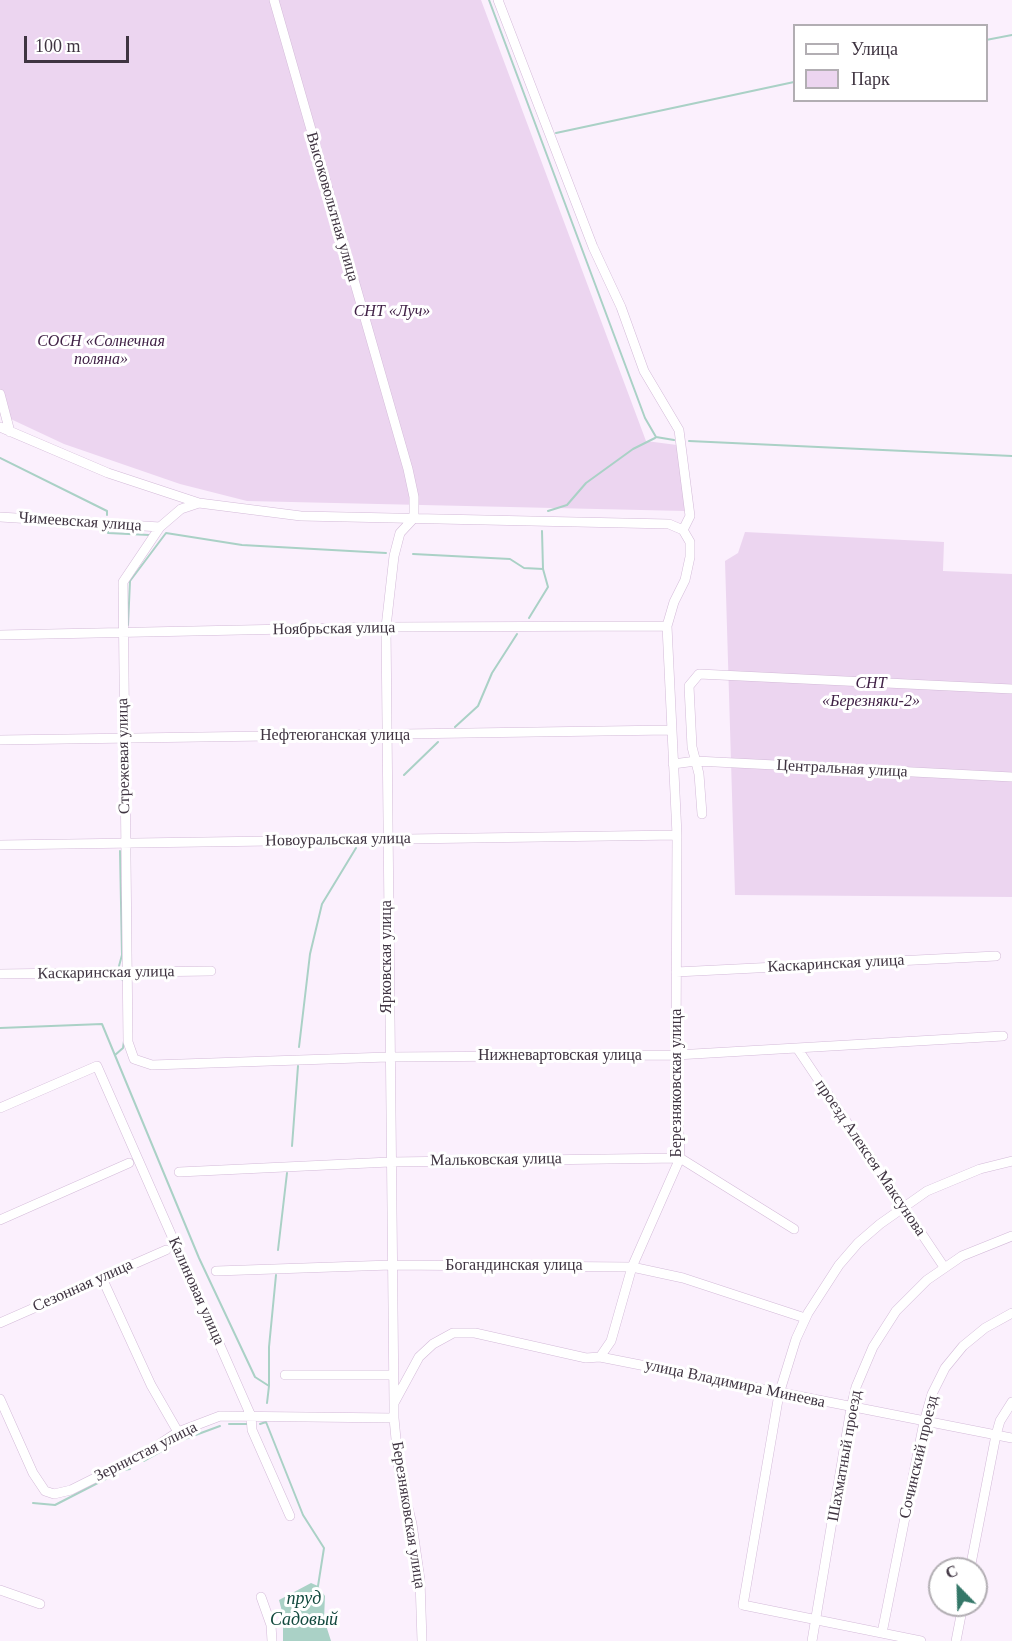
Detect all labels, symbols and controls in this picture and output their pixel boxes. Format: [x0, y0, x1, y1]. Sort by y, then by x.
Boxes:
scale bar [27, 24, 132, 62]
legend [793, 24, 988, 102]
text: 100 m [35, 36, 81, 56]
text: Улица [851, 39, 898, 59]
text: Парк [851, 69, 890, 89]
street label: Высоковольтная улица [301, 130, 363, 284]
park label: СНТ «Луч» [354, 302, 430, 322]
park label: СОСН «Солнечная поляна» [37, 332, 165, 370]
street label: Чимеевская улица [18, 508, 142, 536]
street label: Ноябрьская улица [273, 618, 395, 640]
park label: СНТ «Березняки-2» [822, 674, 920, 712]
street label: Стрежевая улица [113, 698, 135, 814]
street label: Нефтеюганская улица [260, 726, 410, 746]
street label: Центральная улица [776, 756, 908, 782]
street label: Новоуральская улица [265, 829, 411, 851]
street label: Ярковская улица [377, 900, 397, 1014]
street label: Каскаринская улица [767, 951, 905, 977]
street label: Каскаринская улица [37, 962, 175, 984]
street label: Березняковская улица [667, 1009, 687, 1157]
street label: Нижневартовская улица [478, 1046, 642, 1066]
street label: проезд Алексея Максунова [810, 1076, 930, 1240]
street label: Мальковская улица [430, 1149, 562, 1171]
street label: Калиновая улица [164, 1234, 228, 1348]
street label: Сезонная улица [30, 1255, 136, 1317]
street label: Богандинская улица [445, 1256, 583, 1276]
street label: улица Владимира Минеева [643, 1356, 827, 1412]
street label: Шахматный проезд [824, 1389, 866, 1523]
street label: Сочинский проезд [896, 1394, 942, 1520]
street label: Зернистая улица [92, 1418, 200, 1486]
street label: Березняковская улица [387, 1440, 429, 1590]
north arrow [928, 1557, 988, 1617]
text: С [943, 1562, 960, 1582]
water label: пруд Садовый [270, 1588, 338, 1630]

